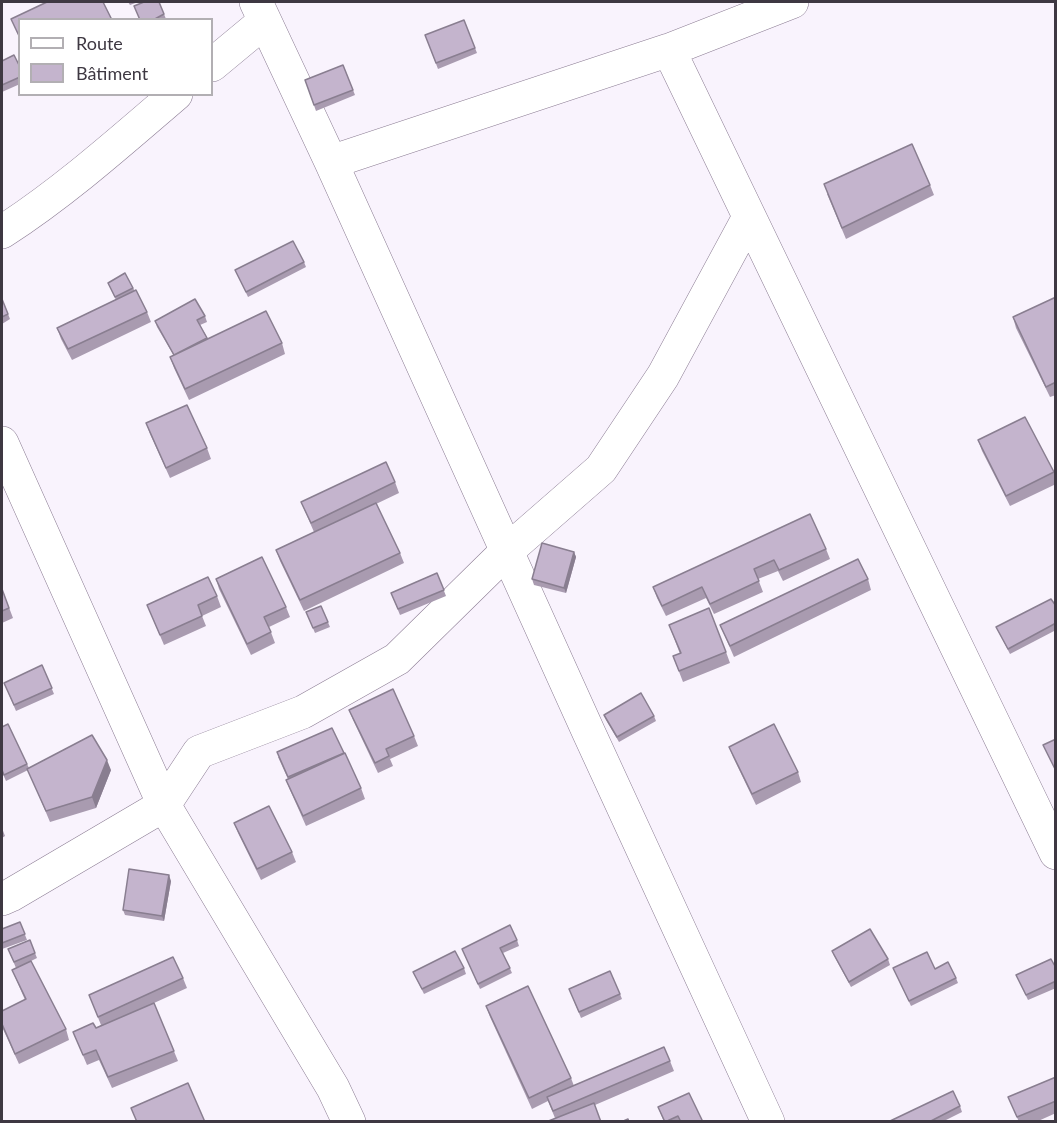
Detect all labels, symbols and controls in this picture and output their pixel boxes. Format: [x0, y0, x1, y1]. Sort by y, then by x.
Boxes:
legend [18, 18, 213, 96]
text: Route [76, 32, 123, 54]
text: Bâtiment [76, 62, 148, 84]

